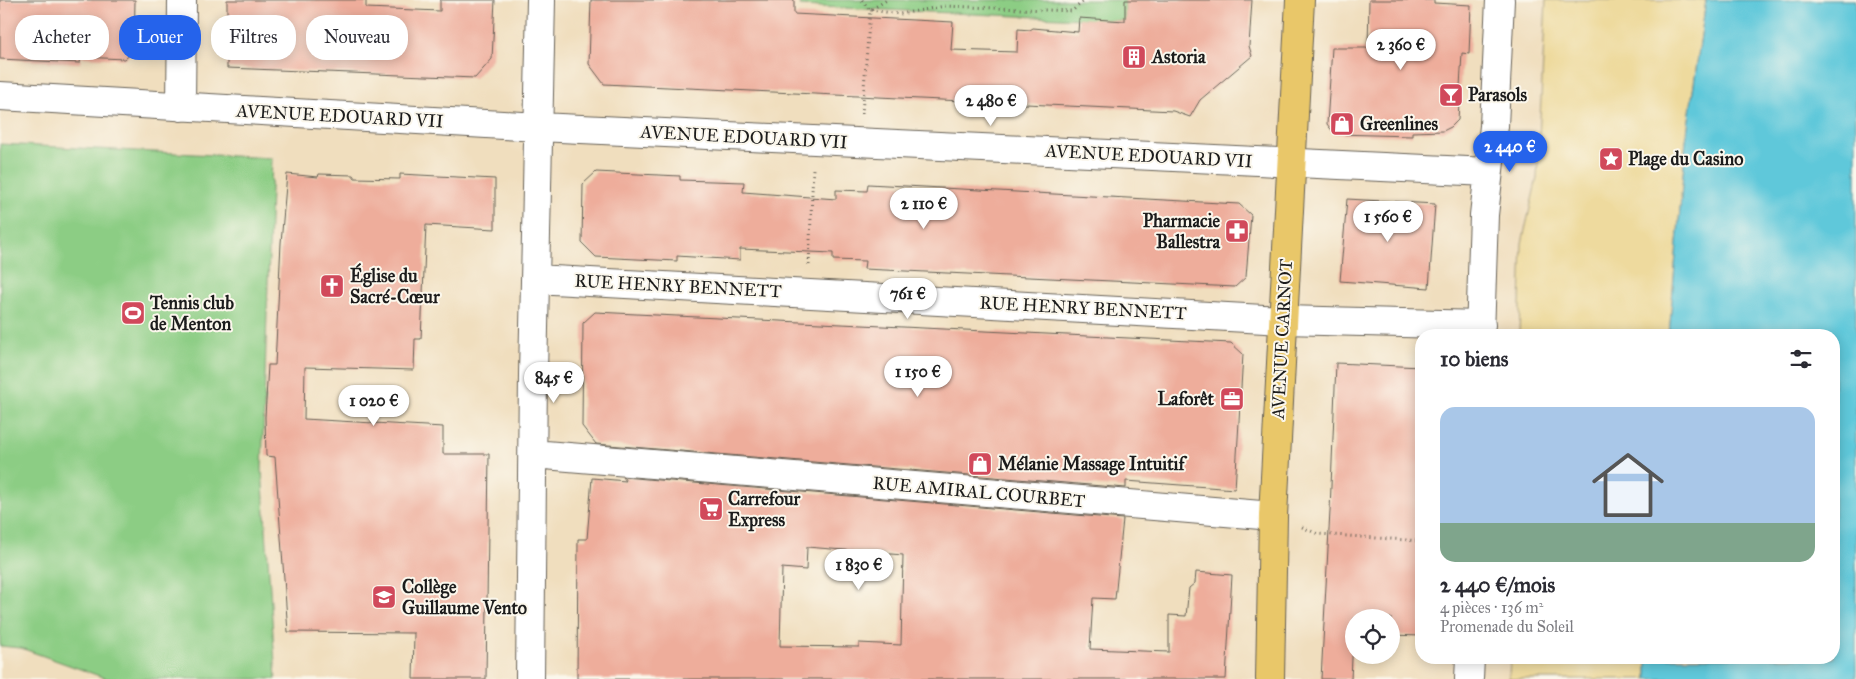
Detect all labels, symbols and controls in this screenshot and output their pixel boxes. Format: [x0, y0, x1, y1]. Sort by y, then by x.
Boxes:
chip: Acheter [15, 15, 109, 60]
chip: Louer [119, 15, 201, 60]
chip: Filtres [211, 15, 296, 60]
chip: Nouveau [306, 15, 408, 60]
pin: 2 360 € [1355, 28, 1447, 71]
text: 2 360 € [1377, 35, 1425, 54]
building icon: Astoria [1121, 44, 1147, 70]
place label: Astoria [1151, 46, 1206, 68]
bar icon: Parasols [1438, 82, 1464, 108]
pin: 2 480 € [945, 84, 1037, 127]
place label: Parasols [1468, 84, 1527, 106]
text: 2 480 € [965, 91, 1017, 110]
street label: AVENUE EDOUARD VII [235, 100, 444, 132]
shop icon: Greenlines [1329, 111, 1355, 137]
place label: Greenlines [1360, 113, 1439, 135]
street label: AVENUE EDOUARD VII [639, 121, 848, 153]
pin: 2 440 € [1464, 130, 1556, 173]
text: 2 440 € [1484, 137, 1536, 156]
street label: AVENUE EDOUARD VII [1044, 140, 1253, 172]
place icon: Plage du Casino [1598, 146, 1624, 172]
place label: Plage du Casino [1628, 148, 1743, 171]
pin: 2 110 € [878, 188, 970, 230]
text: 2 110 € [901, 194, 947, 213]
pin: 1 560 € [1342, 200, 1434, 243]
text: 1 560 € [1364, 207, 1412, 226]
place label: Pharmacie Ballestra [1143, 210, 1221, 253]
pharmacy icon: Pharmacie Ballestra [1224, 218, 1250, 244]
street label: AVENUE CARNOT [1267, 258, 1297, 421]
place label: Église du Sacré-Cœur [350, 262, 441, 308]
street label: RUE HENRY BENNETT [574, 270, 782, 302]
church icon: Église du Sacré-Cœur [319, 273, 345, 299]
pin: 761 € [873, 278, 943, 320]
text: 761 € [890, 284, 926, 303]
place label: Tennis club de Menton [149, 292, 234, 335]
street label: RUE HENRY BENNETT [979, 292, 1187, 324]
sports icon: Tennis club de Menton [120, 300, 146, 326]
icon: filters [1787, 345, 1815, 373]
text: 10 biens [1440, 346, 1509, 372]
pin: 1 150 € [872, 356, 964, 398]
pin: 845 € [519, 362, 589, 404]
text: 1 150 € [895, 362, 941, 381]
text: 845 € [535, 368, 573, 387]
pin: 1 020 € [328, 384, 420, 427]
office icon: Laforêt [1219, 386, 1245, 412]
place label: Laforêt [1158, 388, 1215, 410]
text: 1 020 € [349, 391, 399, 410]
icon: home [1583, 440, 1673, 530]
shop icon: Mélanie Massage Intuitif [967, 451, 993, 477]
place label: Mélanie Massage Intuitif [998, 453, 1188, 476]
street label: RUE AMIRAL COURBET [872, 472, 1086, 512]
place label: Carrefour Express [728, 488, 801, 532]
supermarket icon: Carrefour Express [698, 496, 724, 522]
pin: 1 830 € [813, 548, 905, 591]
text: 1 830 € [835, 555, 883, 574]
text: 2 440 €/mois [1440, 572, 1555, 598]
place label: Collège Guillaume Vento [402, 576, 527, 619]
school or university icon: Collège Guillaume Vento [371, 584, 397, 610]
text: 4 pièces · 136 m² [1440, 598, 1543, 617]
map controls [1345, 609, 1400, 664]
button: locate [1345, 609, 1400, 664]
text: Promenade du Soleil [1440, 617, 1574, 636]

